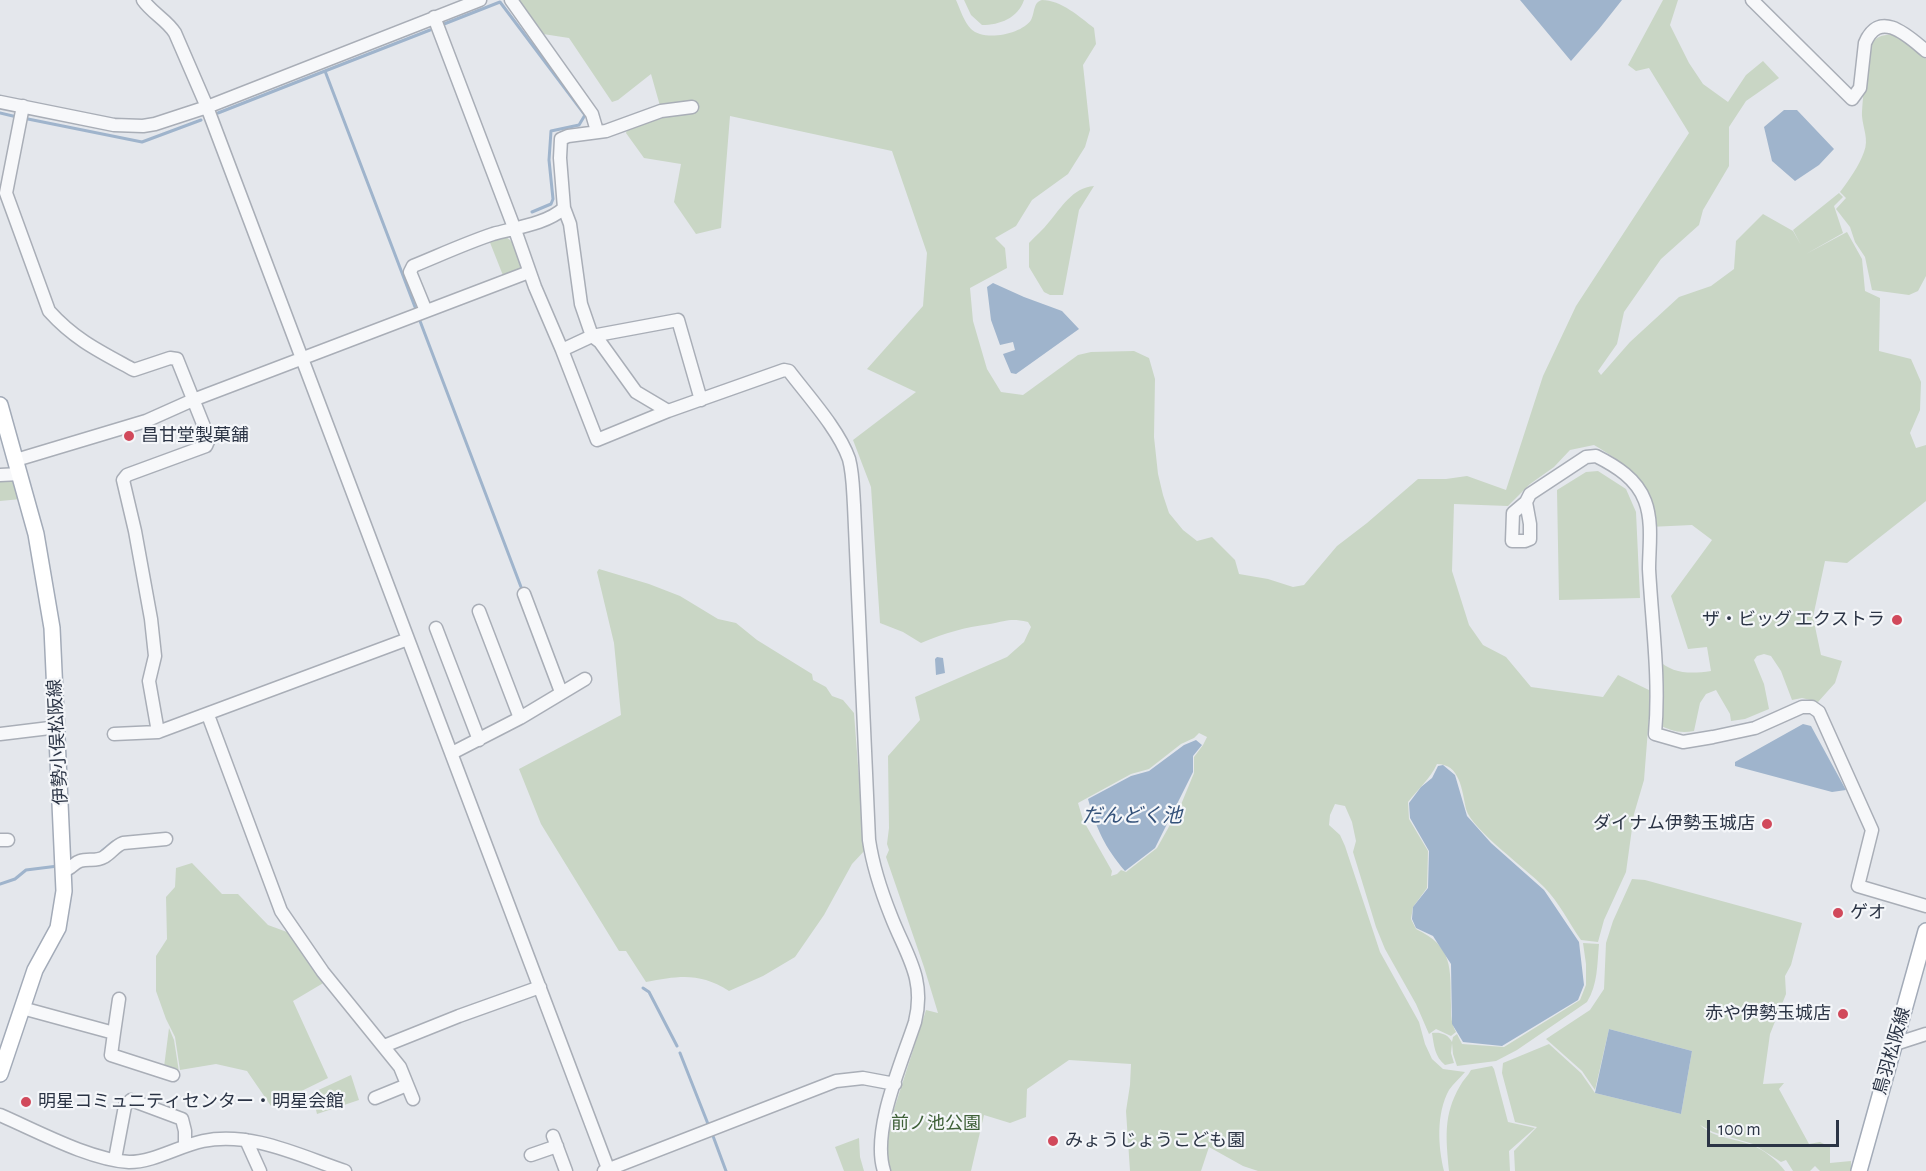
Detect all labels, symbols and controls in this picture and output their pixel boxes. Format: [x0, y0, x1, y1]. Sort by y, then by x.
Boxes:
place label: 昌甘堂製菓舗 [141, 425, 249, 447]
marker: 昌甘堂製菓舗 [122, 429, 136, 443]
place label: ザ・ビッグ エクストラ [1702, 609, 1885, 631]
marker: ザ・ビッグ エクストラ [1890, 613, 1904, 627]
street label: 伊勢小俣松阪線 [44, 679, 72, 805]
water label: だんどく池 [1082, 804, 1182, 828]
place label: ダイナム伊勢玉城店 [1593, 813, 1755, 835]
marker: ダイナム伊勢玉城店 [1760, 817, 1774, 831]
place label: ゲオ [1850, 902, 1886, 924]
marker: ゲオ [1831, 906, 1845, 920]
place label: 赤や伊勢玉城店 [1705, 1003, 1831, 1025]
street label: 鳥羽松阪線 [1869, 1005, 1915, 1097]
marker: 赤や伊勢玉城店 [1836, 1007, 1850, 1021]
place label: 明星コミュニティセンター・明星会館 [38, 1091, 344, 1113]
marker: 明星コミュニティセンター・明星会館 [19, 1095, 33, 1109]
scale bar [1710, 1108, 1842, 1146]
park label: 前ノ池公園 [891, 1113, 981, 1135]
text: 100 m [1718, 1121, 1761, 1139]
place label: みょうじょうこども園 [1065, 1130, 1245, 1152]
marker: みょうじょうこども園 [1046, 1134, 1060, 1148]

